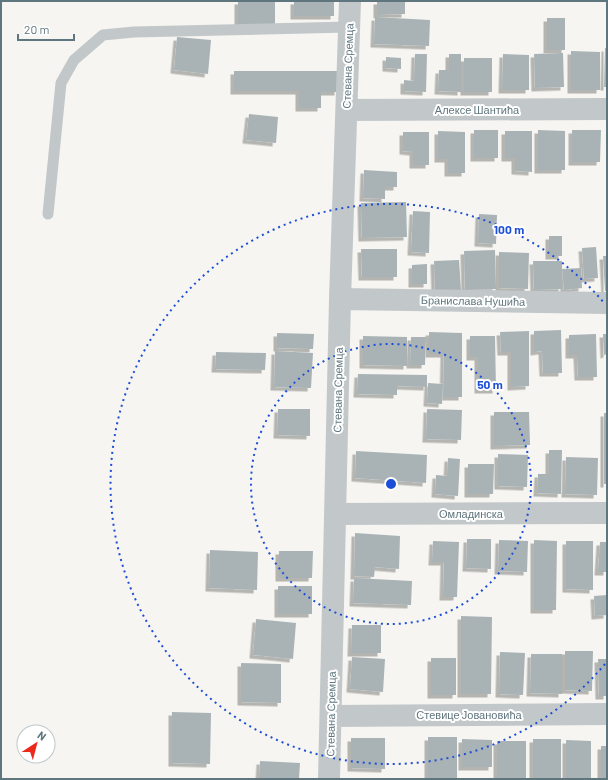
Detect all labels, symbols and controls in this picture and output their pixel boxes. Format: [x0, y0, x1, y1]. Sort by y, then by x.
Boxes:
scale bar [18, 16, 74, 42]
text: 20 m [24, 22, 50, 36]
street label: Стевана Сремца [340, 22, 356, 109]
street label: Алексе Шантића [435, 103, 520, 116]
text: 100 m [494, 222, 524, 236]
street label: Бранислава Нушића [421, 293, 526, 308]
street label: Стевана Сремца [330, 346, 345, 433]
text: 50 m [477, 377, 503, 391]
centre of rings [384, 477, 398, 491]
street label: Омладинска [439, 507, 504, 520]
street label: Стевана Сремца [323, 670, 338, 757]
street label: Стевице Јовановића [416, 708, 523, 721]
north arrow [16, 724, 56, 764]
text: N [35, 728, 49, 743]

